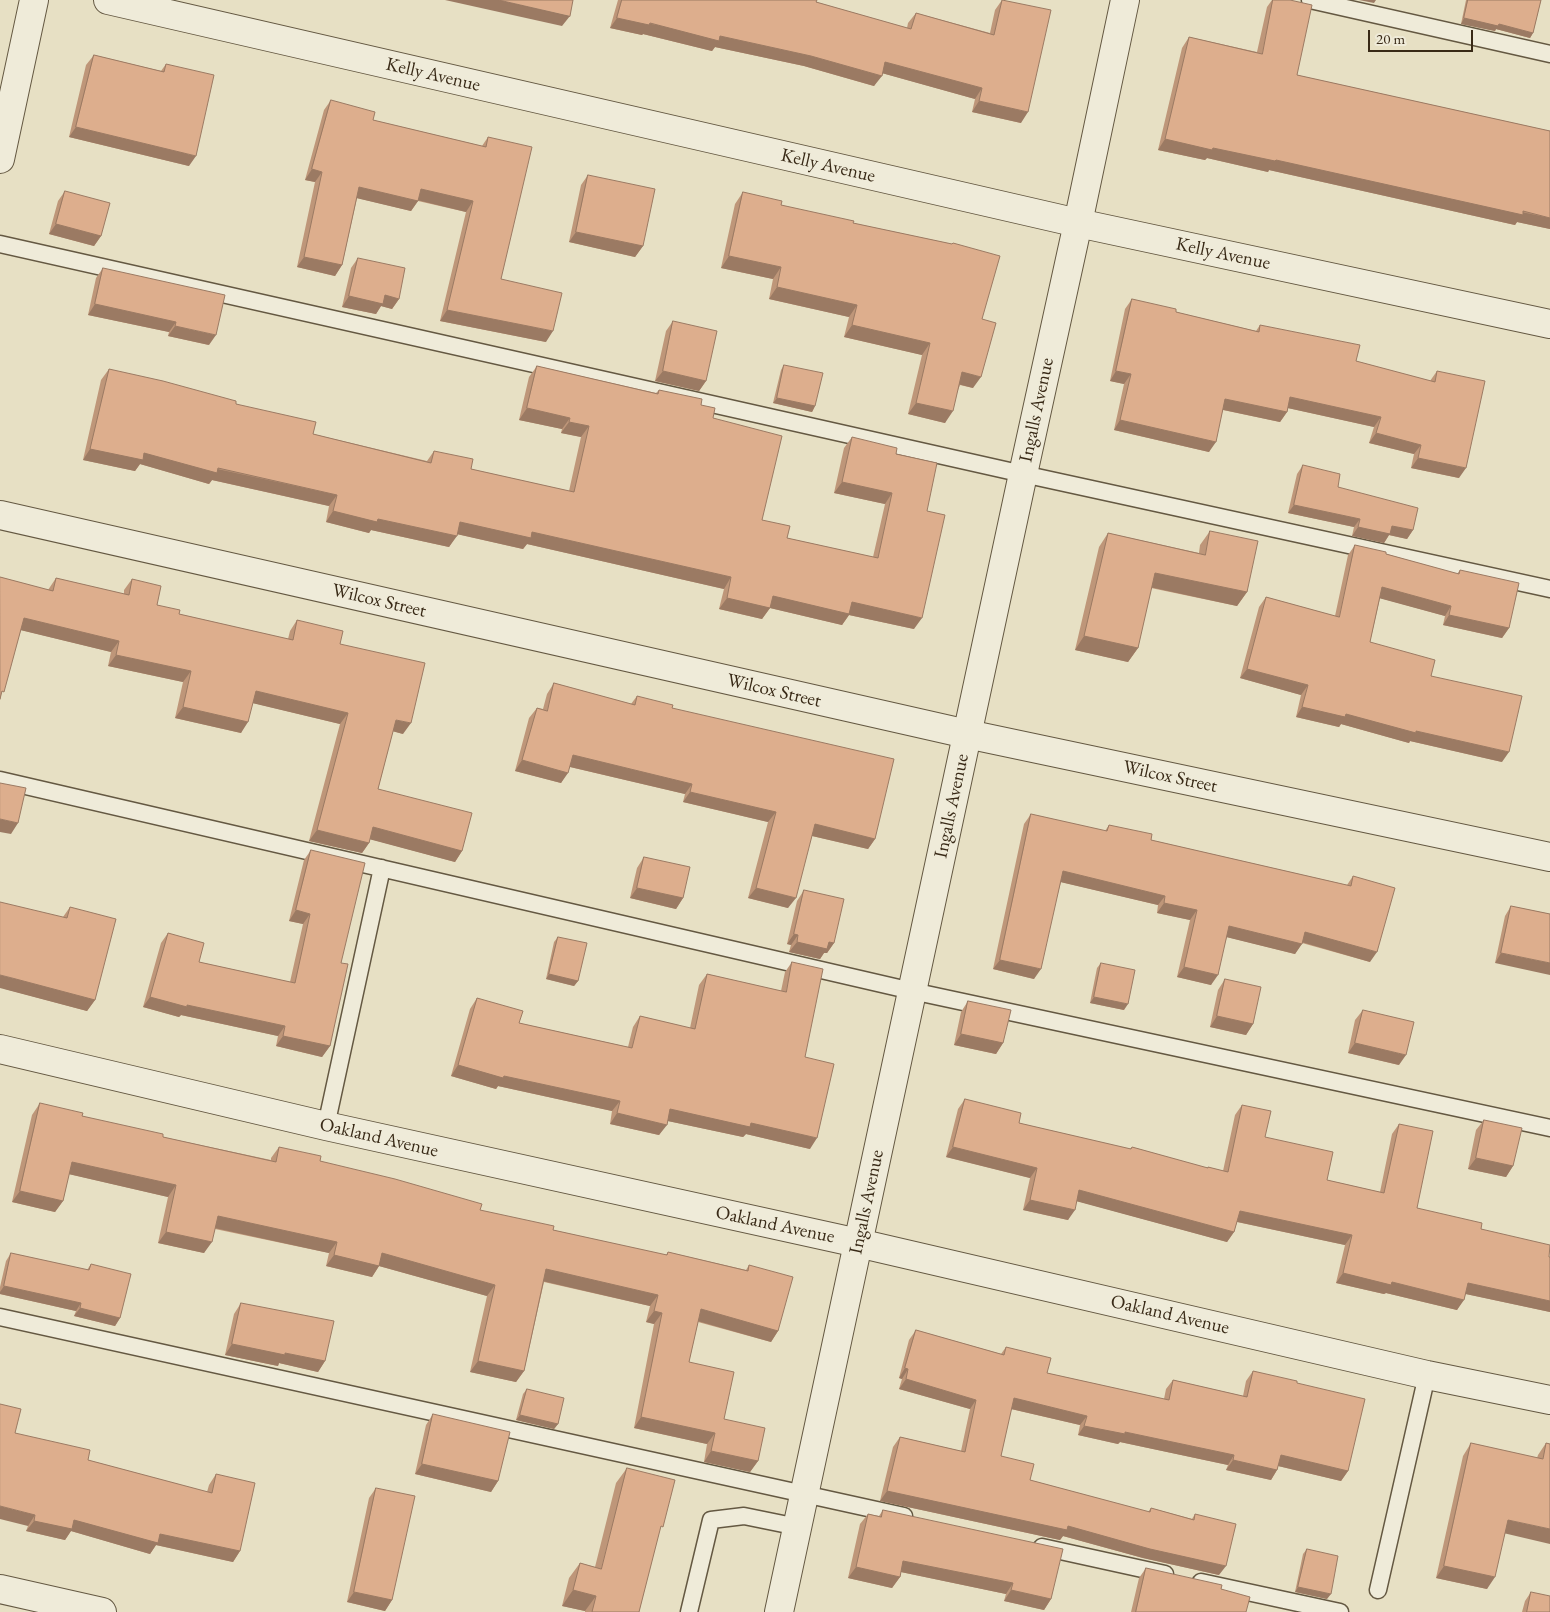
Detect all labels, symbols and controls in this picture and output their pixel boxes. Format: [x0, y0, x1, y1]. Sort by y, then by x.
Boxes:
scale bar [1370, 20, 1475, 52]
text: 20 m [1376, 29, 1405, 48]
street label: Kelly Avenue [384, 53, 482, 97]
street label: Kelly Avenue [779, 144, 877, 188]
street label: Kelly Avenue [1174, 233, 1272, 275]
street label: Ingalls Avenue [1015, 356, 1059, 464]
street label: Wilcox Street [330, 579, 428, 623]
street label: Wilcox Street [725, 669, 823, 713]
street label: Ingalls Avenue [930, 752, 974, 860]
street label: Wilcox Street [1121, 756, 1219, 798]
street label: Oakland Avenue [317, 1113, 441, 1163]
street label: Ingalls Avenue [845, 1148, 889, 1256]
street label: Oakland Avenue [713, 1201, 837, 1249]
street label: Oakland Avenue [1108, 1290, 1232, 1340]

